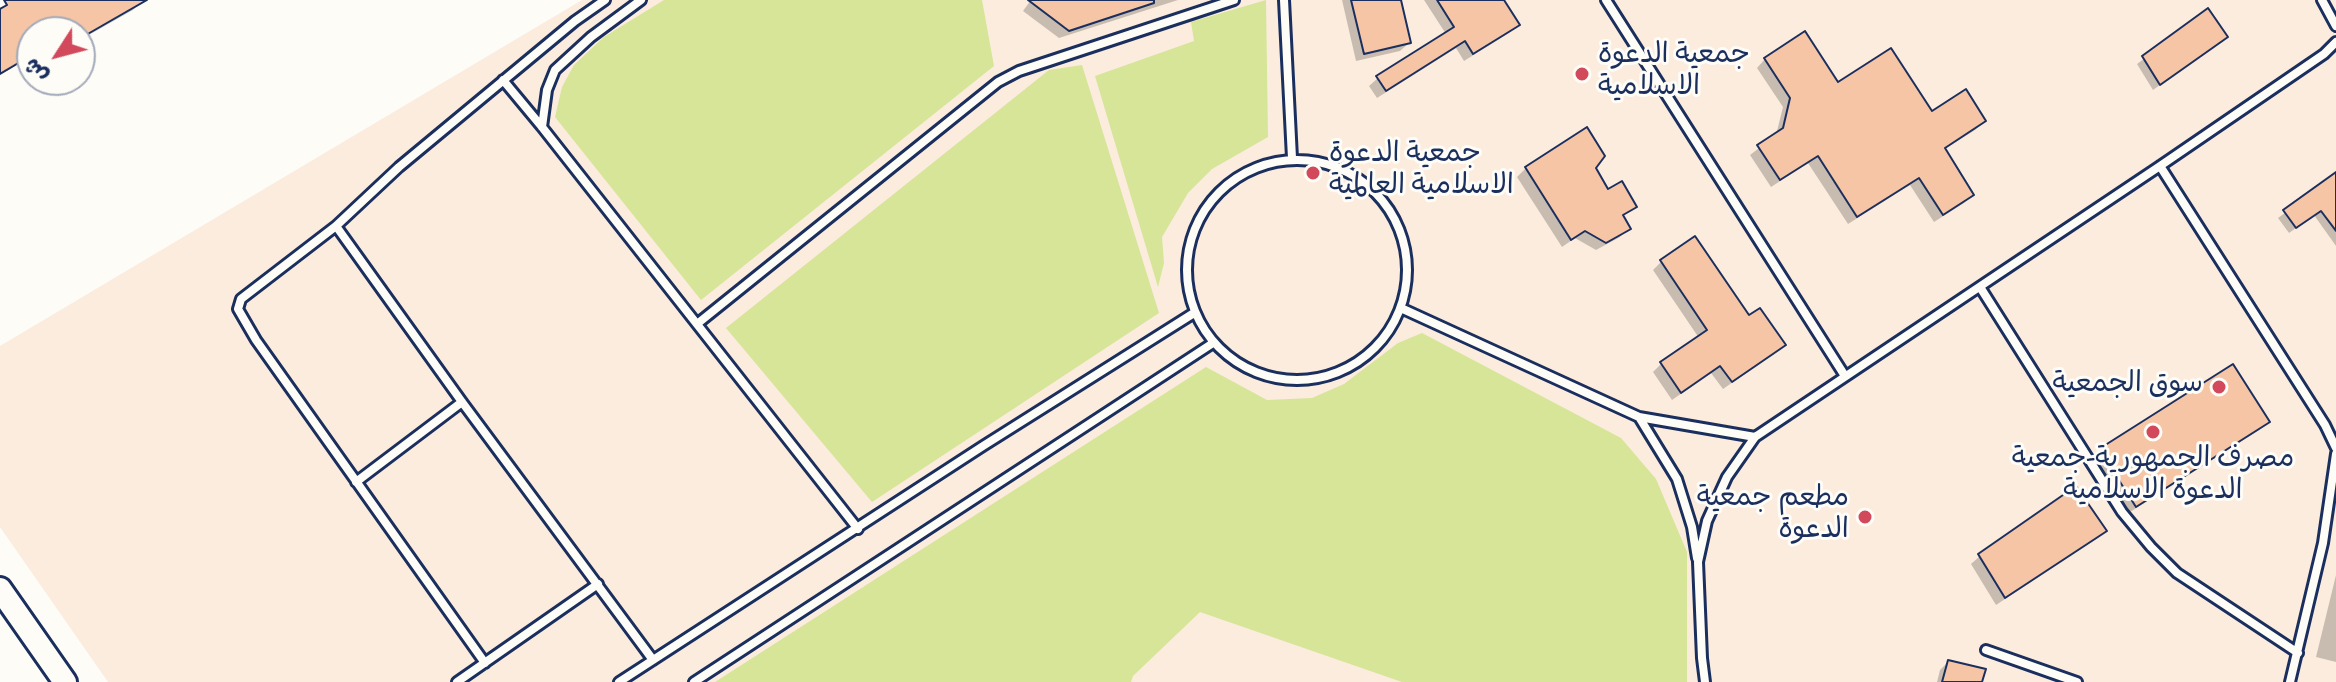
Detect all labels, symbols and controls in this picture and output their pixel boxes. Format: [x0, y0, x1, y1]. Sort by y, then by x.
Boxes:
north arrow [16, 16, 96, 96]
place label: جمعية الدعوة الاسلامية [1598, 41, 1750, 107]
text: ش [21, 52, 56, 86]
marker: جمعية الدعوة الاسلامية [1573, 65, 1591, 83]
place label: جمعية الدعوة الاسلامية العالمية [1329, 140, 1514, 206]
marker: جمعية الدعوة الاسلامية العالمية [1304, 164, 1322, 182]
place label: سوق الجمعية [2052, 370, 2203, 404]
marker: سوق الجمعية [2210, 378, 2228, 396]
marker: مصرف الجمهورية-جمعية الدعوة الاسلامية [2144, 423, 2162, 441]
place label: مصرف الجمهورية-جمعية الدعوة الاسلامية [2012, 445, 2294, 511]
place label: مطعم جمعية الدعوة [1697, 484, 1849, 550]
marker: مطعم جمعية الدعوة [1856, 508, 1874, 526]

